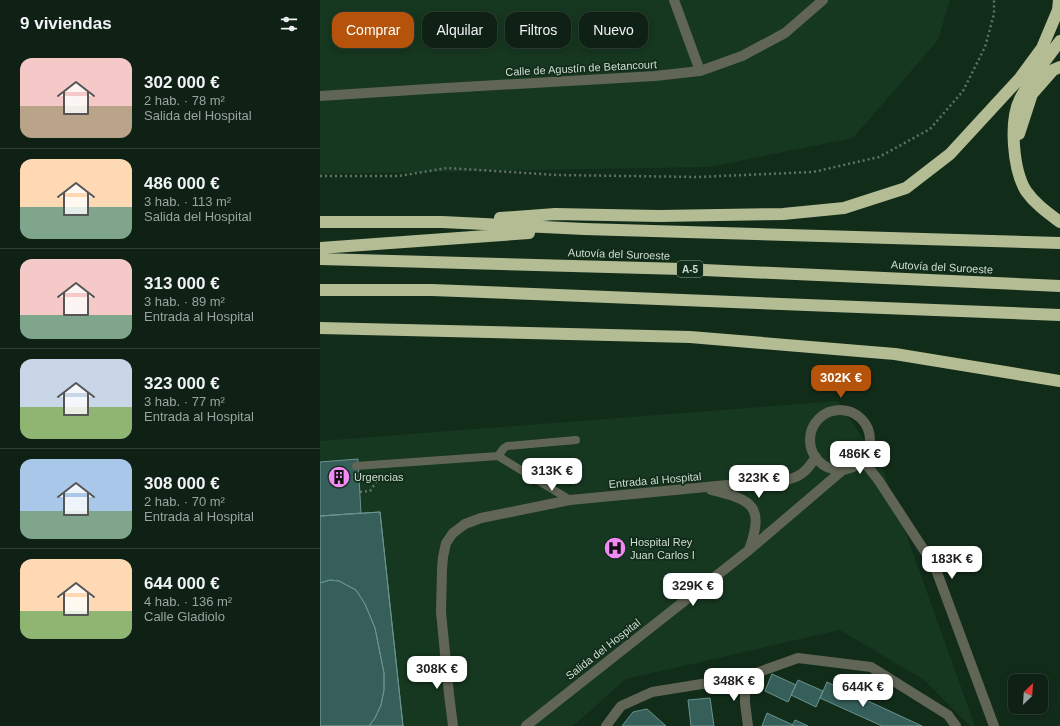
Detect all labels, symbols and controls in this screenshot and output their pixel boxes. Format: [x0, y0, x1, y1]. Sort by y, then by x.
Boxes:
chip: Comprar [332, 12, 414, 48]
chip: Alquilar [422, 12, 497, 48]
chip: Filtros [505, 12, 571, 48]
chip: Nuevo [579, 12, 648, 48]
icon: filters [278, 13, 300, 35]
text: 9 viviendas [20, 14, 112, 33]
street label: Calle de Agustín de Betancourt [505, 58, 657, 78]
text: 302 000 € [144, 73, 220, 92]
icon: home [52, 74, 100, 122]
text: 2 hab. · 78 m² [144, 93, 225, 108]
text: Salida del Hospital [144, 108, 252, 123]
text: 486 000 € [144, 174, 220, 193]
icon: home [52, 175, 100, 223]
text: 3 hab. · 113 m² [144, 194, 231, 209]
text: Salida del Hospital [144, 209, 252, 224]
street label: Autovía del Suroeste [568, 246, 670, 262]
street label: Autovía del Suroeste [891, 258, 993, 276]
road number: A-5 [677, 261, 703, 277]
text: 313 000 € [144, 274, 220, 293]
icon: home [52, 275, 100, 323]
text: 3 hab. · 89 m² [144, 294, 225, 309]
text: Entrada al Hospital [144, 309, 254, 324]
pin: 302K € [808, 365, 874, 399]
text: 302K € [820, 370, 862, 385]
text: 323 000 € [144, 374, 220, 393]
icon: home [52, 375, 100, 423]
text: 3 hab. · 77 m² [144, 394, 225, 409]
text: Entrada al Hospital [144, 409, 254, 424]
pin: 486K € [827, 441, 893, 475]
text: 486K € [839, 446, 881, 461]
pin: 313K € [519, 458, 585, 492]
text: 313K € [531, 463, 573, 478]
building icon: Urgencias [326, 464, 352, 490]
pin: 323K € [726, 465, 792, 499]
street label: Entrada al Hospital [608, 470, 702, 490]
text: 323K € [738, 470, 780, 485]
place label: Urgencias [354, 471, 404, 483]
text: 308 000 € [144, 474, 220, 493]
icon: home [52, 475, 100, 523]
text: 2 hab. · 70 m² [144, 494, 225, 509]
text: Entrada al Hospital [144, 509, 254, 524]
hospital icon: Hospital Rey Juan Carlos I [602, 535, 628, 561]
place label: Hospital Rey Juan Carlos I [630, 536, 695, 561]
pin: 183K € [919, 546, 985, 580]
text: 183K € [931, 551, 973, 566]
pin: 329K € [660, 573, 726, 607]
text: 644 000 € [144, 574, 220, 593]
icon: home [52, 575, 100, 623]
text: 329K € [672, 578, 714, 593]
text: 4 hab. · 136 m² [144, 594, 232, 609]
text: Calle Gladiolo [144, 609, 225, 624]
street label: Salida del Hospital [563, 616, 643, 682]
pin: 308K € [404, 656, 470, 690]
text: 308K € [416, 661, 458, 676]
pin: 348K € [701, 668, 767, 702]
text: 348K € [713, 673, 755, 688]
pin: 644K € [830, 674, 896, 708]
north arrow [1008, 674, 1048, 714]
map controls [1008, 674, 1048, 714]
text: 644K € [842, 679, 884, 694]

